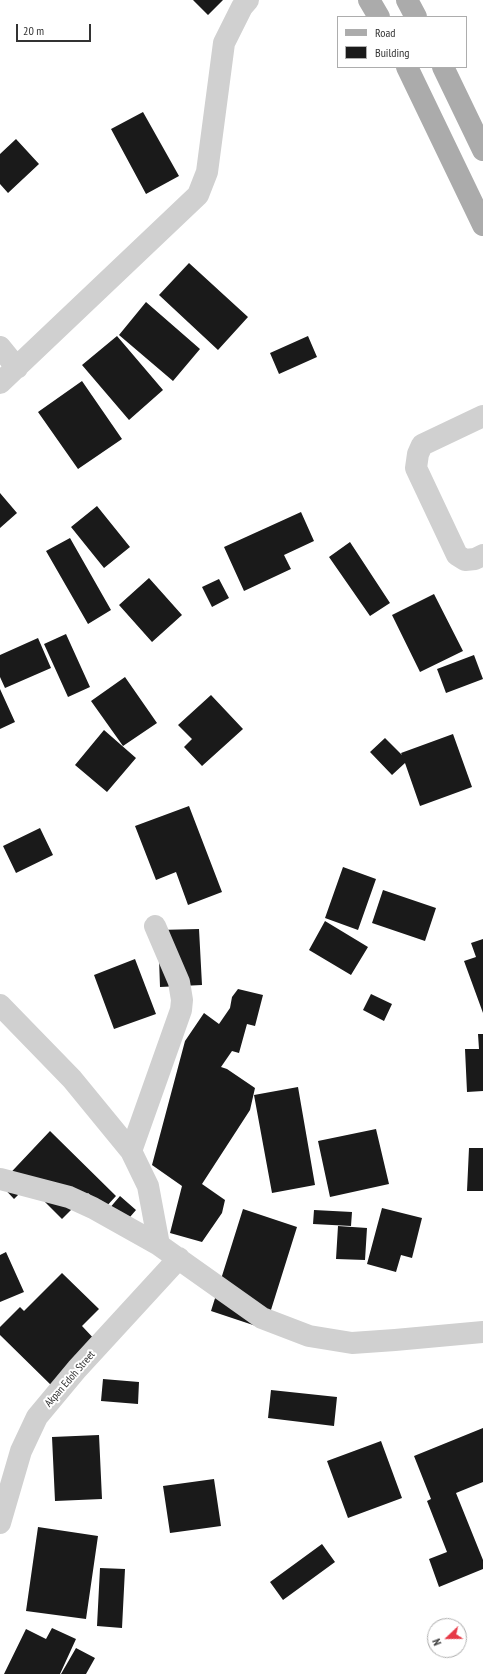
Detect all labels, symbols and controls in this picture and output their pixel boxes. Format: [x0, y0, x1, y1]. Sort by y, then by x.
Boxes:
scale bar [18, 16, 93, 42]
legend [337, 16, 467, 68]
text: 20 m [23, 23, 44, 38]
text: Road [375, 25, 395, 40]
text: Building [375, 45, 410, 60]
street label: Akpan Edoh Street [42, 1348, 98, 1410]
north arrow [427, 1618, 467, 1658]
text: N [429, 1637, 444, 1648]

